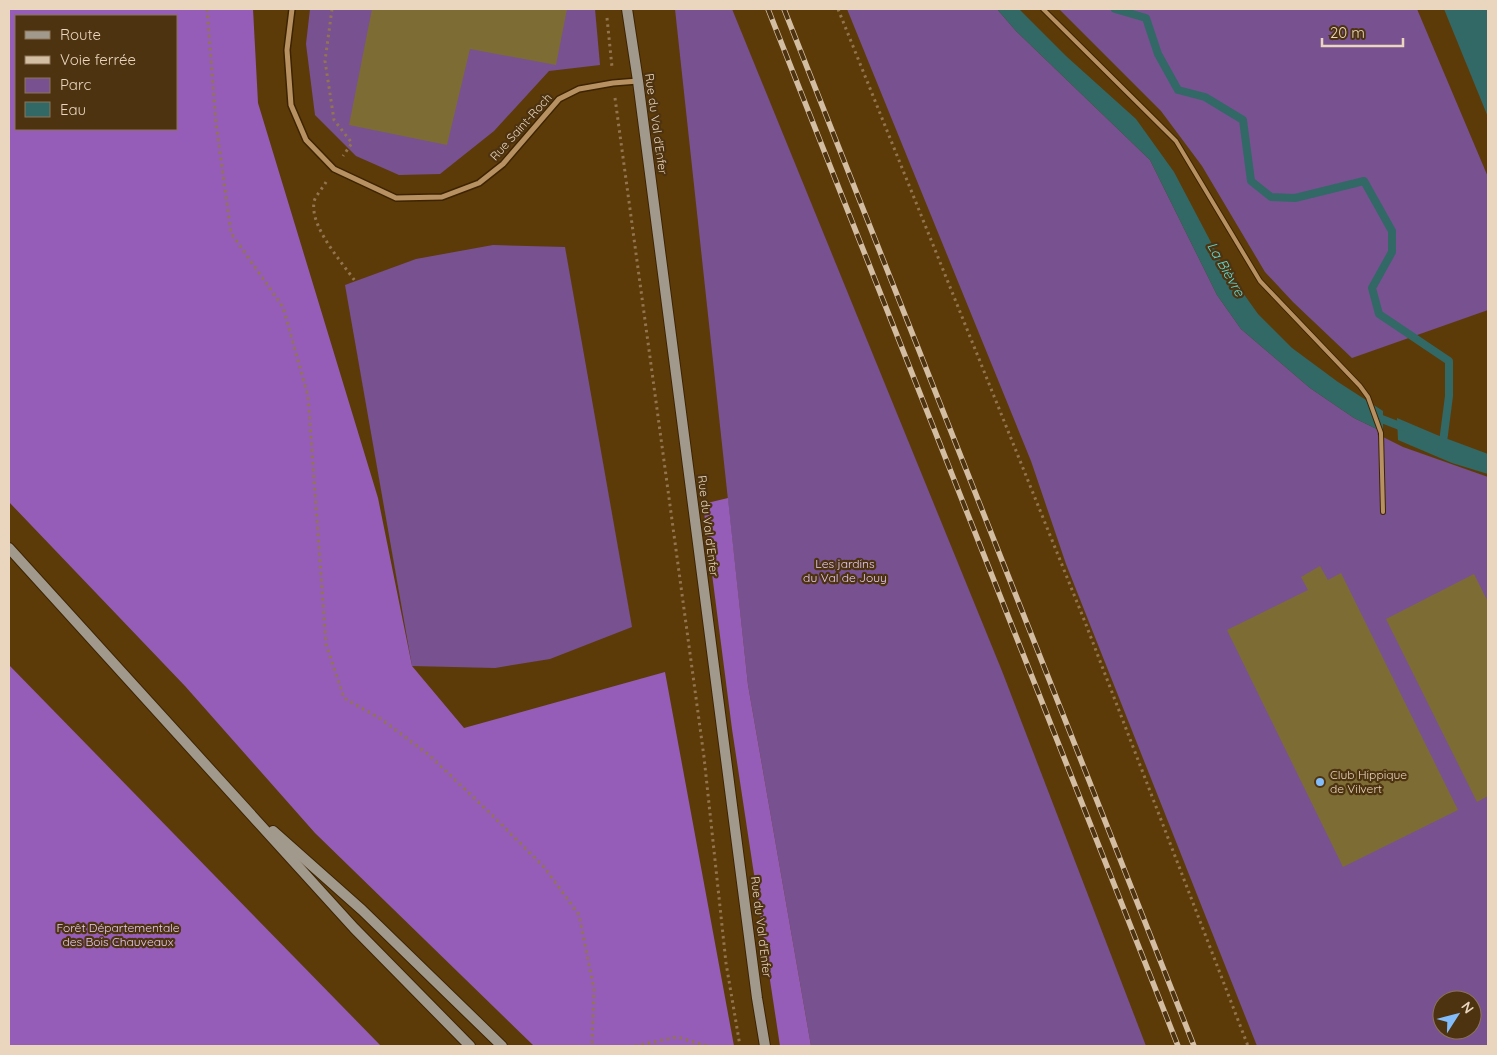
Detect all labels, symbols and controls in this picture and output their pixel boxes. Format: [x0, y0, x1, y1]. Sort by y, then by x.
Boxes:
legend [15, 15, 178, 130]
scale bar [1322, 15, 1403, 47]
text: 20 m [1330, 23, 1365, 42]
text: Route [60, 25, 101, 44]
text: Voie ferrée [60, 50, 136, 69]
street label: Rue du Val d'Enfer [642, 72, 671, 176]
text: Parc [60, 75, 91, 94]
street label: Rue Saint-Roch [487, 90, 555, 163]
text: Eau [60, 100, 86, 119]
water label: La Bièvre [1203, 238, 1249, 300]
street label: Rue du Val d'Enfer [695, 474, 722, 578]
park label: Les jardins du Val de Jouy [803, 556, 887, 585]
place label: Club Hippique de Vilvert [1330, 767, 1407, 796]
marker: Club Hippique de Vilvert [1314, 776, 1326, 788]
street label: Rue du Val d'Enfer [748, 875, 775, 979]
park label: Forêt Départementale des Bois Chauveaux [56, 920, 180, 949]
north arrow [1432, 990, 1482, 1040]
text: N [1457, 998, 1478, 1017]

